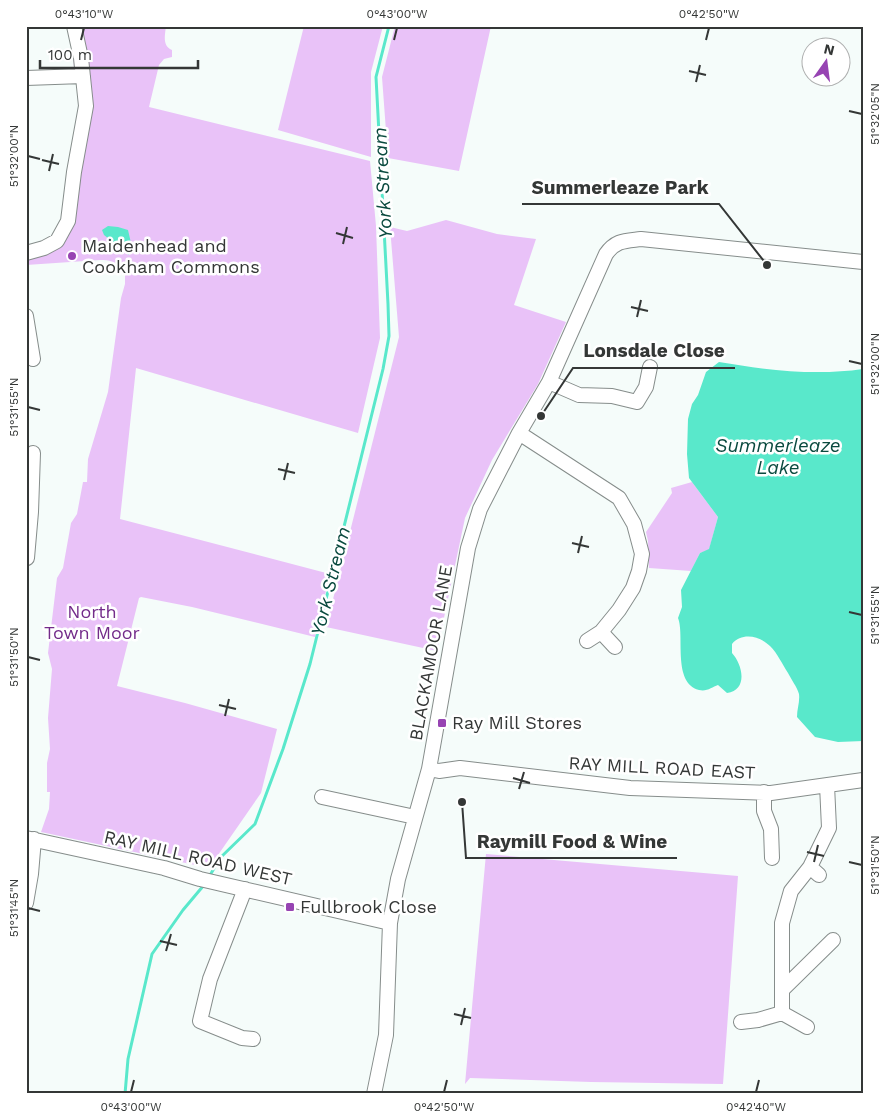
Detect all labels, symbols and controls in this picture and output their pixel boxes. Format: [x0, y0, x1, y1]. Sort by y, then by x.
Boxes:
text: 0°43'10"W [55, 7, 114, 21]
text: 0°43'00"W [366, 7, 428, 21]
text: 0°42'50"W [679, 7, 740, 21]
scale bar [40, 38, 198, 70]
north arrow [802, 38, 852, 88]
text: N [822, 40, 836, 58]
text: 100 m [48, 46, 92, 64]
text: 51°32'05"N [868, 83, 882, 145]
text: 51°32'00"N [7, 125, 21, 187]
water label: York Stream [368, 127, 397, 239]
callout: Summerleaze Park [522, 170, 719, 204]
text: Summerleaze Park [532, 176, 709, 199]
place label: Maidenhead and Cookham Commons [82, 235, 260, 277]
marker: Maidenhead and Cookham Commons [66, 250, 78, 262]
text: 51°32'00"N [868, 333, 882, 395]
callout: Lonsdale Close [573, 334, 735, 368]
text: Lonsdale Close [583, 339, 725, 362]
text: 51°31'55"N [7, 377, 21, 437]
water label: Summerleaze Lake [715, 434, 841, 479]
water label: York Stream [306, 524, 355, 638]
street label: BLACKAMOOR LANE [405, 564, 456, 742]
text: 51°31'55"N [868, 585, 882, 645]
park label: North Town Moor [44, 601, 140, 643]
text: 51°31'50"N [7, 627, 21, 687]
place label: Ray Mill Stores [452, 712, 582, 733]
marker: Ray Mill Stores [436, 717, 448, 729]
street label: RAY MILL ROAD EAST [568, 752, 756, 783]
callout: Raymill Food & Wine [466, 824, 677, 858]
street label: RAY MILL ROAD WEST [102, 826, 294, 889]
text: Raymill Food & Wine [477, 830, 667, 853]
text: 51°31'50"N [868, 835, 882, 895]
text: 51°31'45"N [7, 879, 21, 937]
place label: Fullbrook Close [300, 896, 437, 917]
marker: Fullbrook Close [284, 901, 296, 913]
text: 0°43'00"W [100, 1100, 162, 1114]
text: 0°42'50"W [414, 1100, 475, 1114]
text: 0°42'40"W [726, 1100, 786, 1114]

